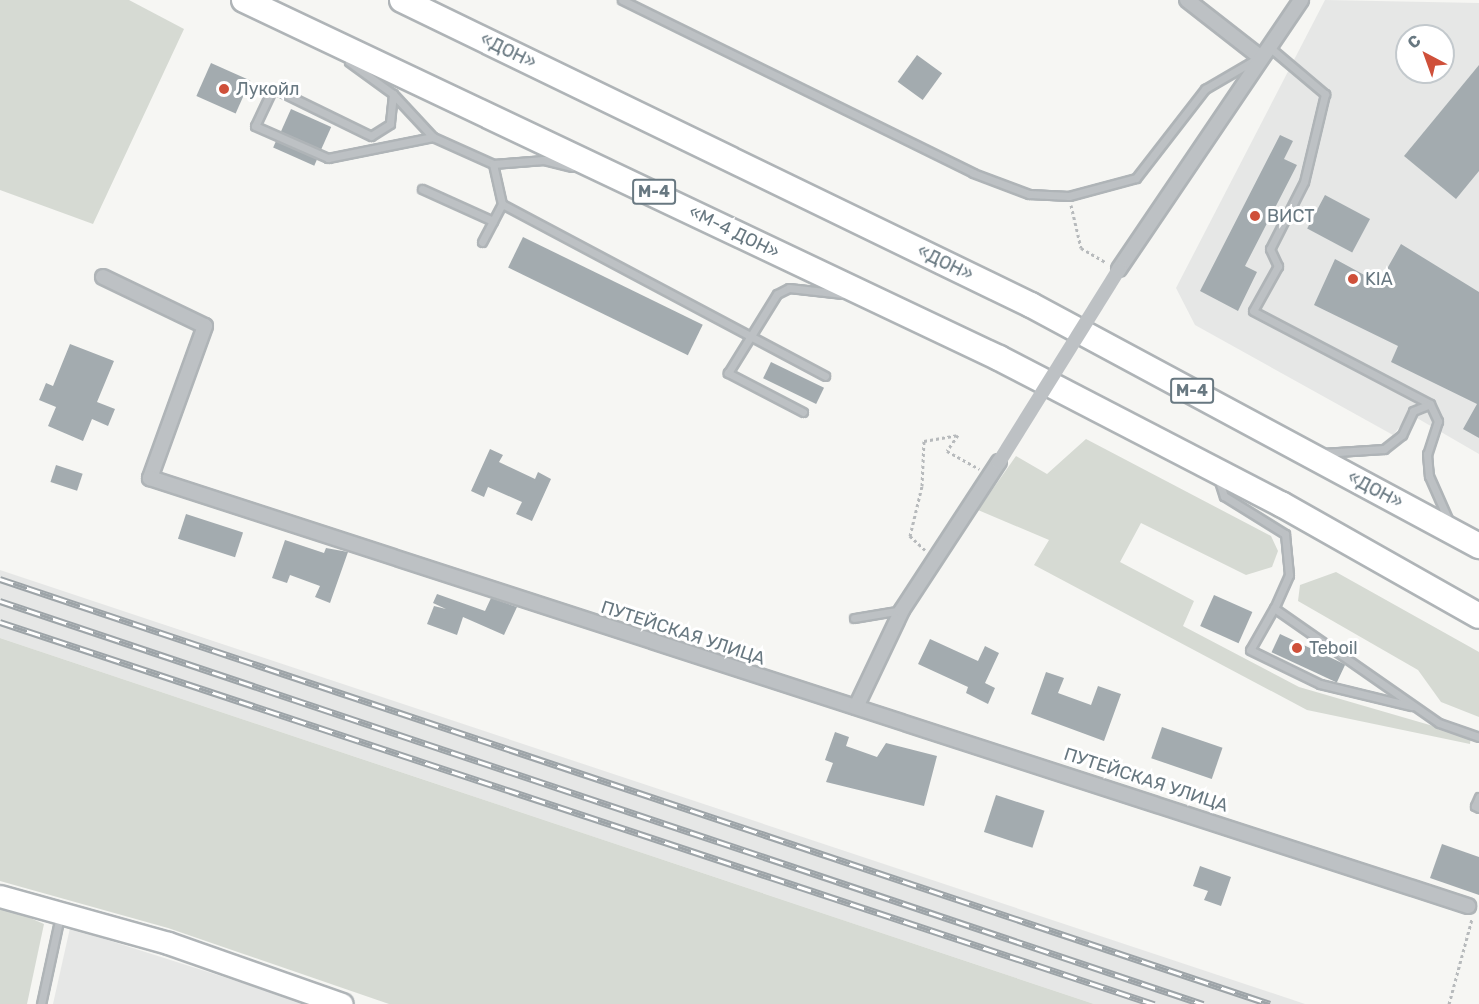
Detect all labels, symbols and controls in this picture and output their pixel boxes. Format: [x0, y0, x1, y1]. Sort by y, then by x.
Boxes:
north arrow [1395, 24, 1455, 84]
street label: «ДОН» [476, 28, 540, 74]
text: С [1404, 31, 1425, 52]
place label: Лукойл [236, 78, 300, 100]
marker: Лукойл [217, 82, 231, 96]
road number: М-4 [632, 179, 676, 205]
street label: «М-4 ДОН» [685, 201, 783, 263]
place label: ВИСТ [1267, 205, 1315, 227]
marker: ВИСТ [1248, 209, 1262, 223]
street label: «ДОН» [913, 240, 977, 286]
place label: KIA [1365, 268, 1393, 290]
marker: KIA [1346, 272, 1360, 286]
road number: М-4 [1170, 378, 1214, 404]
street label: «ДОН» [1344, 466, 1406, 514]
street label: ПУТЕЙСКАЯ УЛИЦА [598, 596, 768, 670]
place label: Teboil [1309, 637, 1358, 659]
marker: Teboil [1290, 641, 1304, 655]
street label: ПУТЕЙСКАЯ УЛИЦА [1061, 743, 1231, 817]

